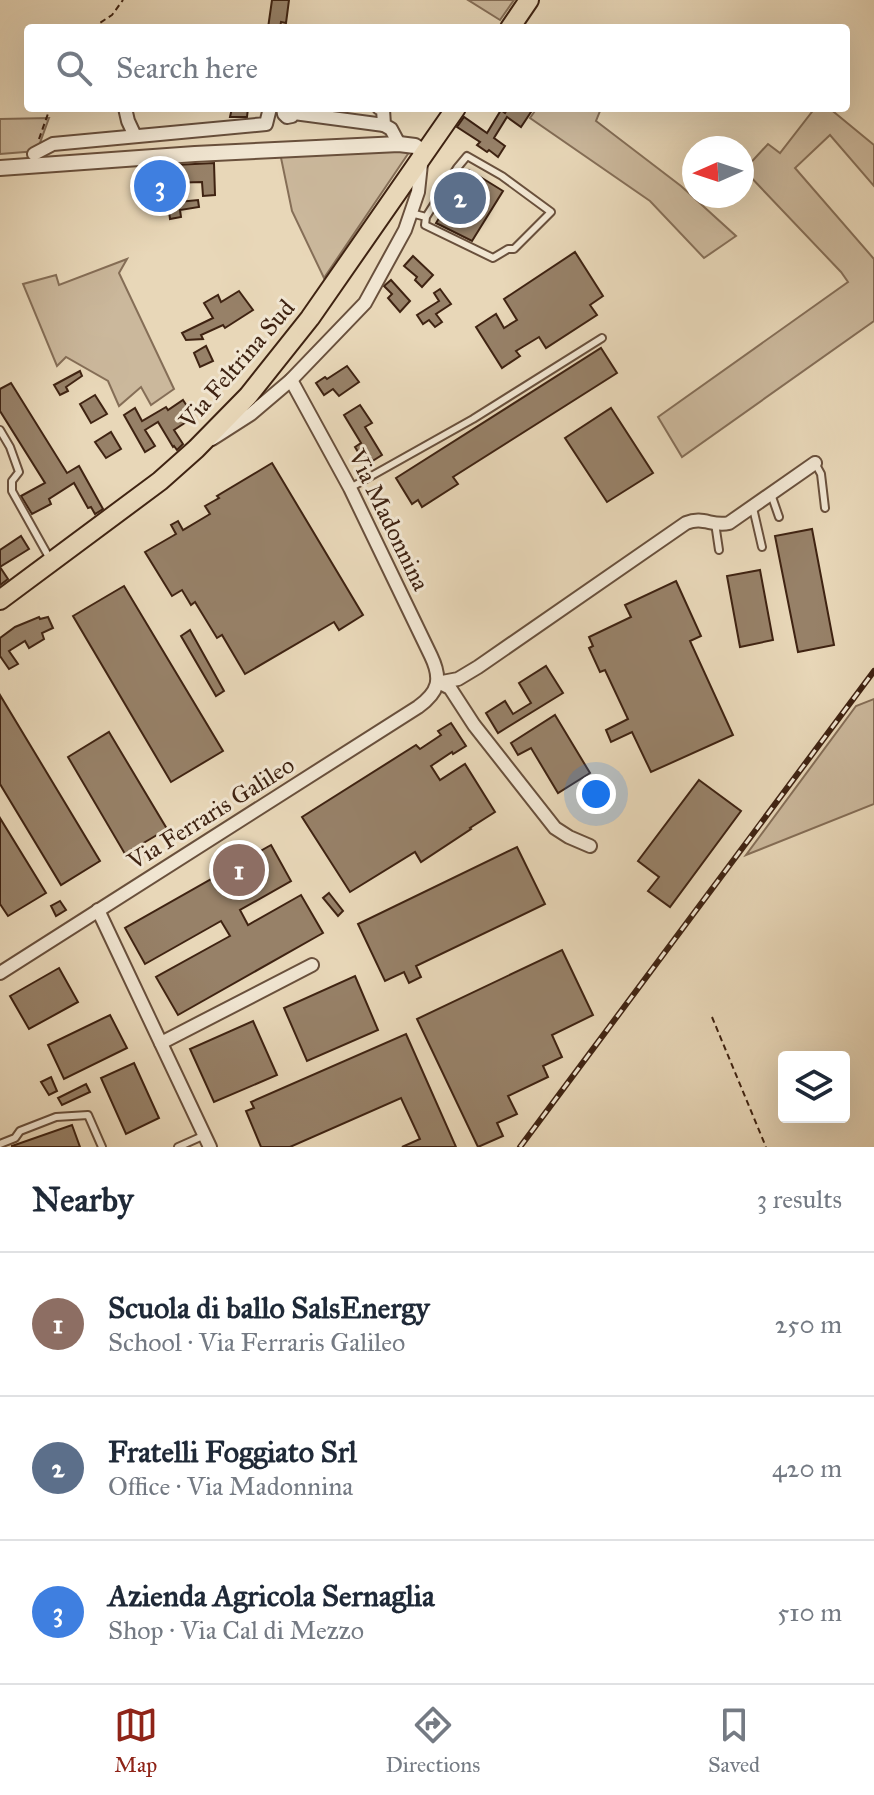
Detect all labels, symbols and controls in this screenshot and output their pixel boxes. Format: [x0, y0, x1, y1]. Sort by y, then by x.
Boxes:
search box [24, 24, 850, 112]
icon: search [52, 46, 96, 90]
text: Search here [116, 50, 258, 86]
north arrow [682, 136, 754, 208]
pin: 3 [134, 156, 186, 216]
pin: 2 [434, 168, 486, 228]
street label: Via Feltrina Sud [172, 293, 301, 435]
street label: Via Madonnina [341, 444, 436, 596]
street label: Via Ferraris Galileo [121, 750, 300, 877]
your location [576, 774, 616, 814]
pin: 1 [213, 840, 265, 900]
map controls [778, 1051, 850, 1123]
button: layers [778, 1051, 850, 1123]
text: Nearby [32, 1179, 134, 1220]
text: 3 results [757, 1183, 842, 1215]
text: Scuola di ballo SalsEnergy [108, 1290, 430, 1326]
text: 1 [53, 1308, 63, 1340]
text: 250 m [775, 1308, 842, 1340]
text: School · Via Ferraris Galileo [108, 1326, 405, 1358]
text: Fratelli Foggiato Srl [108, 1434, 357, 1470]
text: 2 [52, 1452, 64, 1484]
text: 420 m [772, 1452, 842, 1484]
text: Office · Via Madonnina [108, 1470, 353, 1502]
text: Azienda Agricola Sernaglia [108, 1578, 435, 1614]
text: 3 [53, 1596, 63, 1628]
text: 510 m [777, 1596, 842, 1628]
text: Shop · Via Cal di Mezzo [108, 1614, 364, 1646]
tab: Map [114, 1703, 158, 1778]
tab: Directions [385, 1703, 480, 1778]
tab: Saved [708, 1703, 760, 1778]

